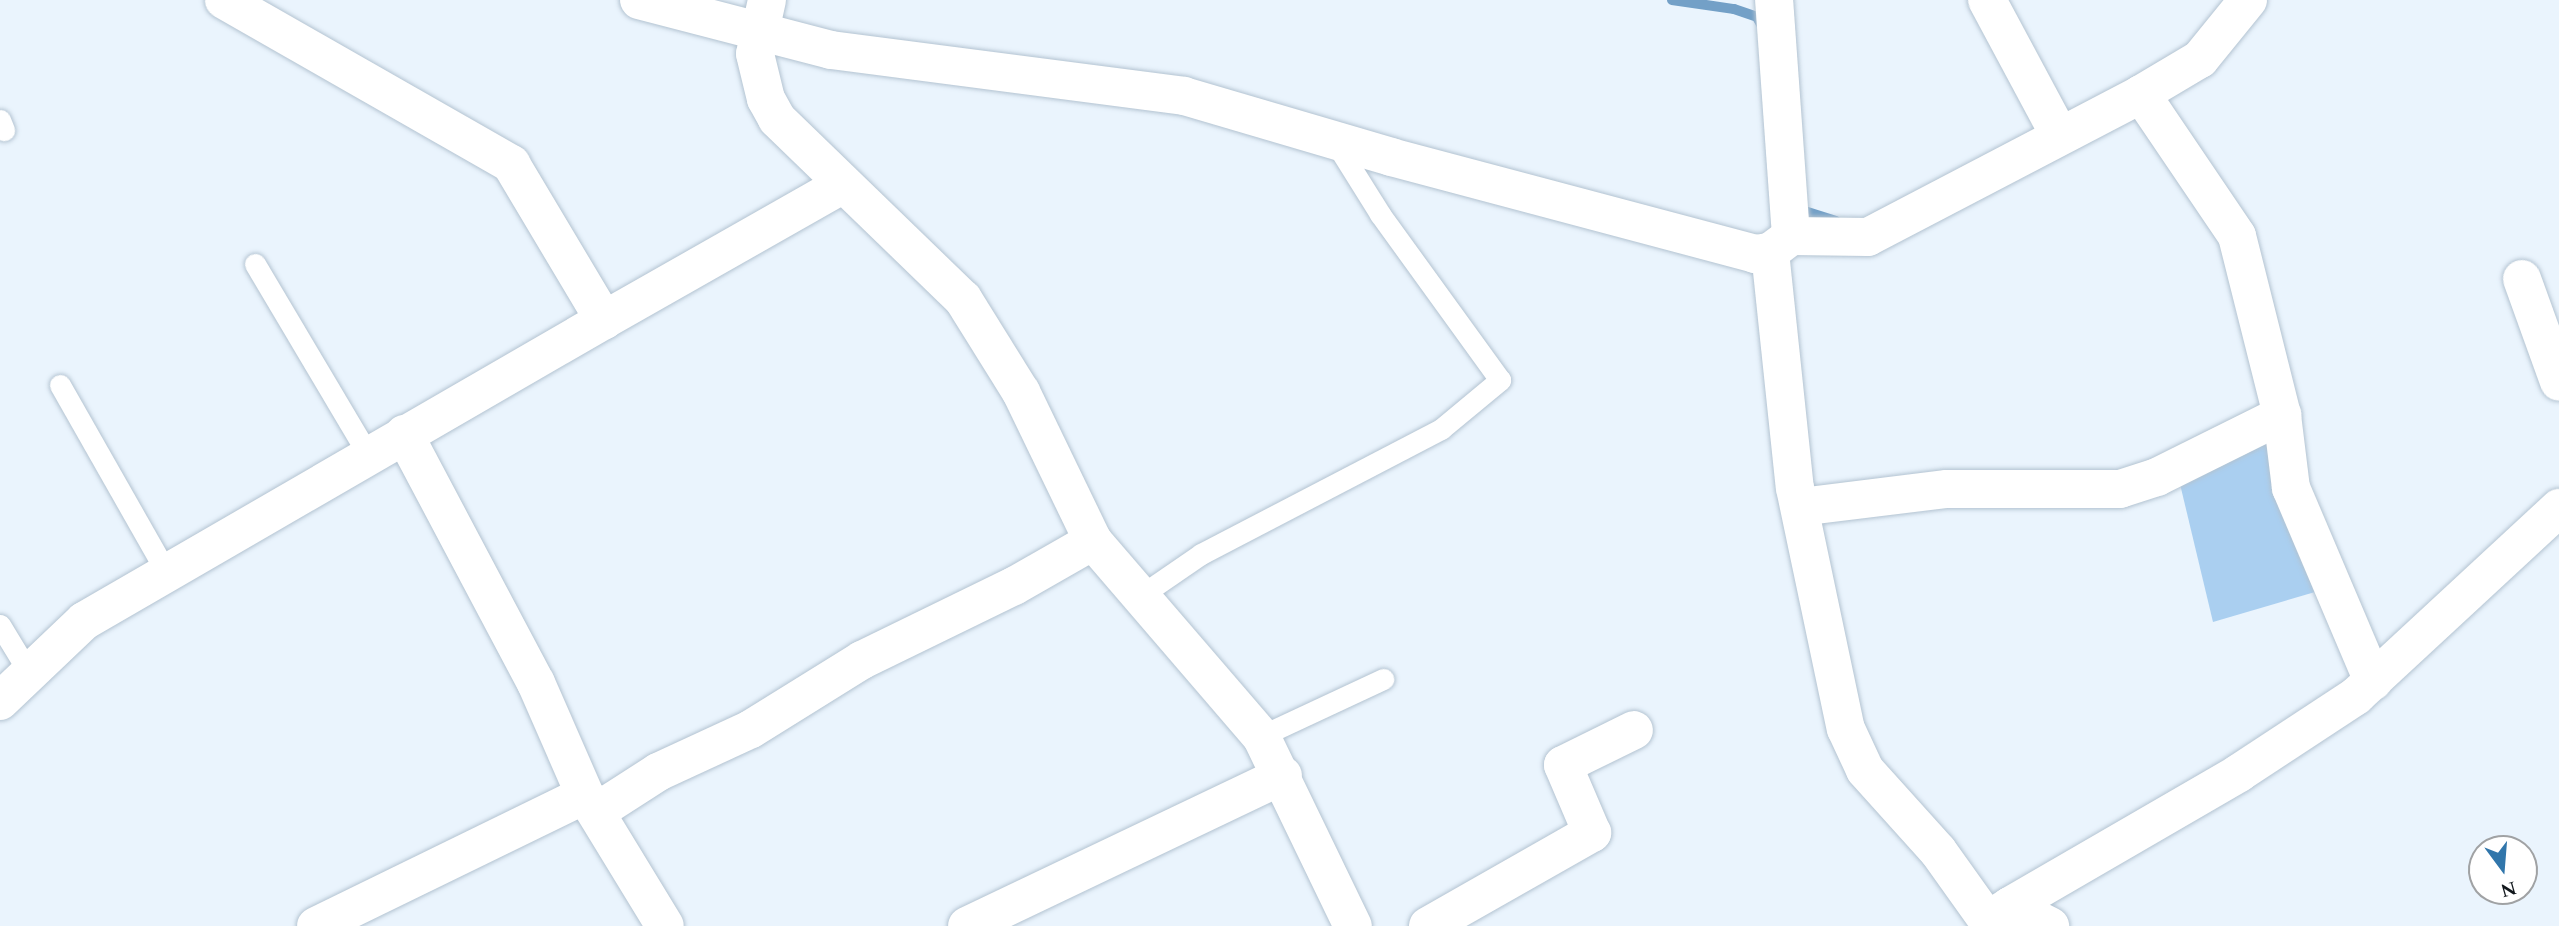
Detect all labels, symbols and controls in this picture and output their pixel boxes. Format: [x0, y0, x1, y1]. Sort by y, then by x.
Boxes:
north arrow [2468, 835, 2538, 905]
text: N [2497, 873, 2520, 905]

